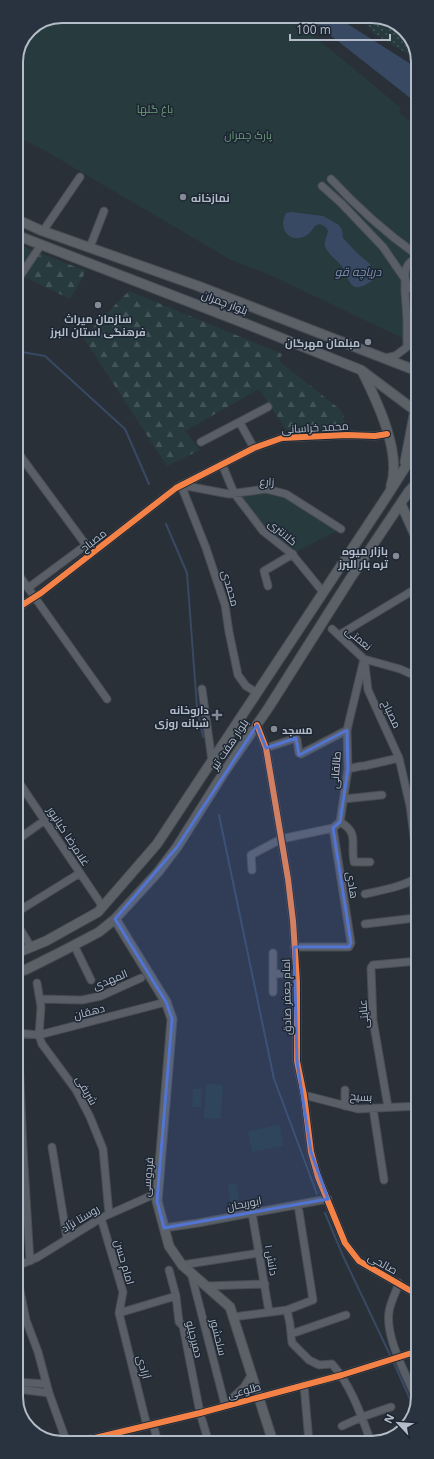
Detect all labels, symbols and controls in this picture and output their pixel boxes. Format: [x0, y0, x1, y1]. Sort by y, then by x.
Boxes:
scale bar [290, 16, 390, 42]
text: 100 m [296, 21, 331, 38]
park label: باغ گلها [137, 101, 173, 117]
park label: پارک چمران [224, 127, 272, 142]
place label: نمازخانه [191, 190, 230, 205]
marker: نمازخانه [178, 192, 188, 202]
water label: دریاچه قو [335, 263, 383, 280]
street label: بلوار چمران [200, 286, 250, 318]
marker: سازمان میراث فرهنگی استان البرز [93, 300, 103, 310]
place label: سازمان میراث فرهنگی استان البرز [49, 311, 146, 339]
place label: مبلمان مهرگان [285, 335, 360, 351]
marker: مبلمان مهرگان [363, 337, 373, 347]
street label: محمد خراسانی [281, 418, 349, 436]
street label: زارع [259, 473, 275, 490]
street label: کلانتری [265, 515, 301, 549]
street label: مصباح [77, 525, 110, 556]
place label: بازار میوه تره بار البرز [337, 543, 389, 571]
marker: بازار میوه تره بار البرز [391, 551, 401, 561]
street label: محمدی [219, 568, 243, 608]
street label: نعمتی [343, 623, 375, 654]
street label: مصباح [378, 698, 405, 731]
place label: داروخانه شبانه روزی [154, 702, 209, 731]
marker: داروخانه شبانه روزی [212, 710, 222, 720]
street label: بلوار هفت تیر [206, 716, 252, 773]
place label: مسجد [282, 722, 313, 737]
marker: مسجد [269, 724, 279, 734]
street label: طالقانی [326, 751, 344, 789]
street label: غلامرضا کیانپور [44, 802, 94, 869]
street label: هادی [343, 870, 363, 900]
street label: امام جعفر صادق [278, 959, 295, 1035]
street label: المهدی [90, 965, 130, 993]
street label: عنایتی [354, 999, 372, 1029]
street label: دهقان [72, 1000, 106, 1022]
street label: شریفی [73, 1072, 101, 1108]
street label: بسیح [349, 1088, 373, 1105]
street label: فردوسی [138, 1156, 156, 1198]
street label: ابوریحان [225, 1192, 263, 1214]
street label: روستا نژاد [58, 1201, 102, 1235]
street label: امام حسن [110, 1238, 139, 1286]
street label: دانش ۱ [262, 1243, 282, 1277]
street label: صالحی [366, 1249, 400, 1277]
street label: سلحشور [207, 1316, 231, 1357]
street label: دمیرچیلو [183, 1319, 207, 1359]
street label: آزادی [134, 1354, 154, 1380]
street label: طلوعی [226, 1378, 262, 1402]
north arrow [378, 1403, 418, 1443]
text: N [380, 1411, 397, 1426]

